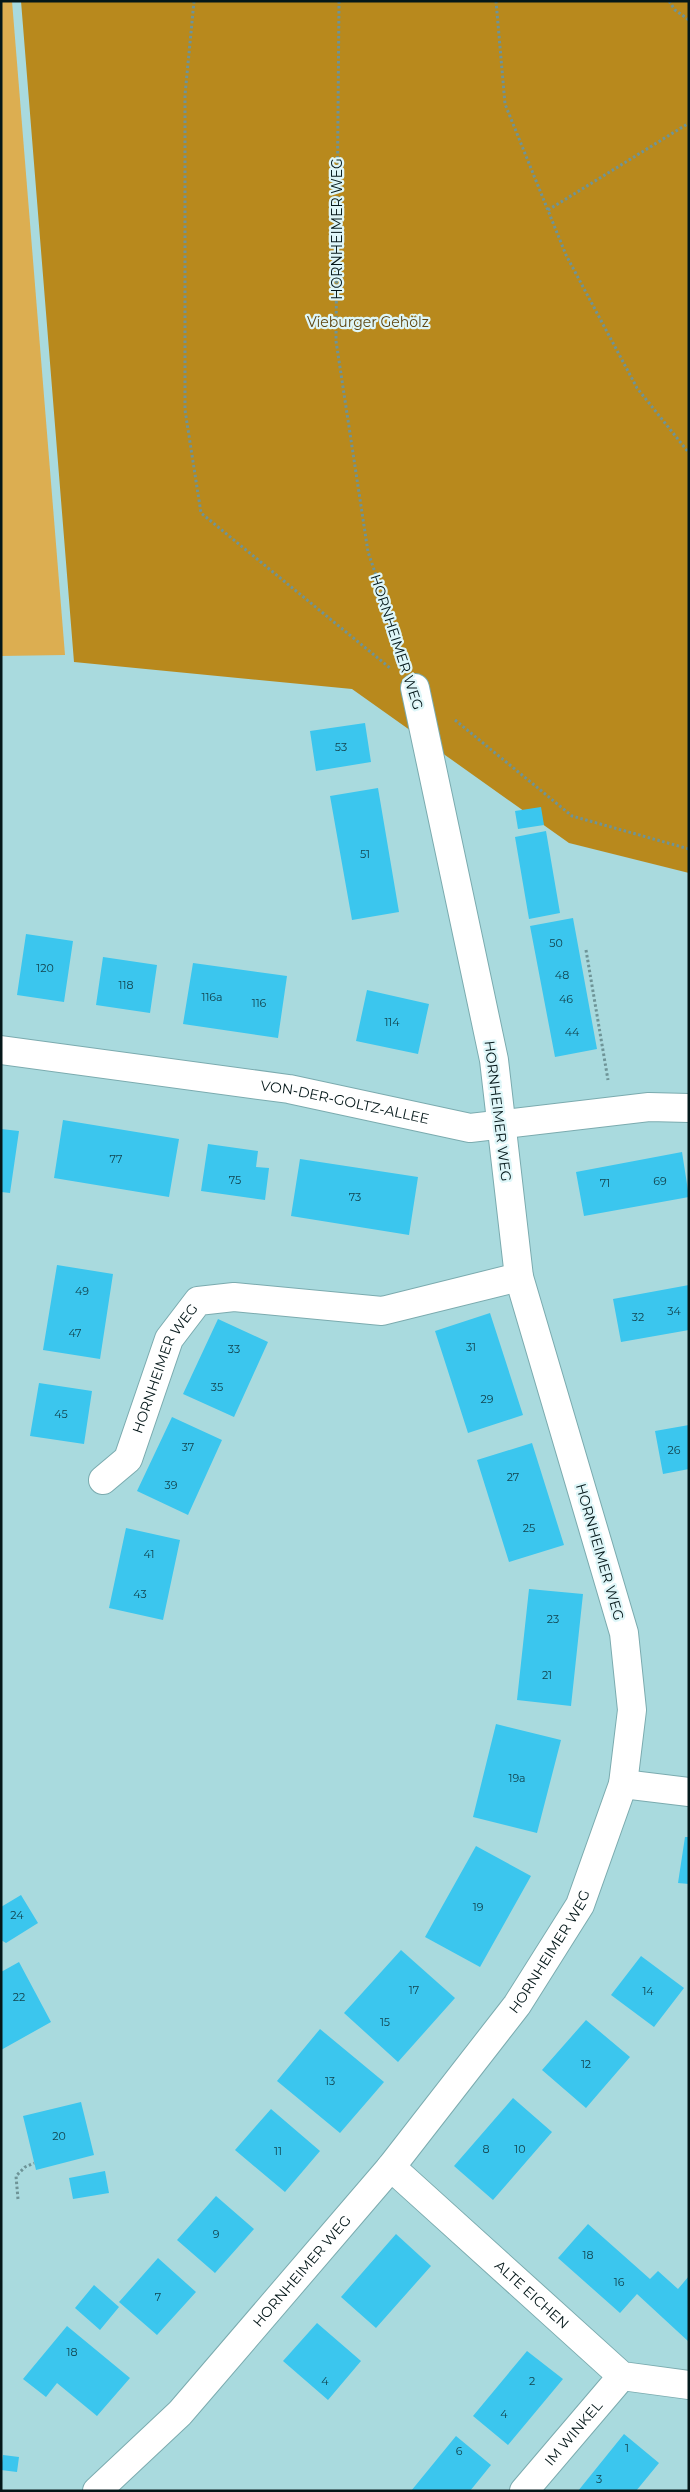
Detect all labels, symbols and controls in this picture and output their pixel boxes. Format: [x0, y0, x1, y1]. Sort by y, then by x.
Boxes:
street label: HORNHEIMER WEG [328, 158, 346, 300]
park label: Vieburger Gehölz [307, 313, 429, 331]
street label: HORNHEIMER WEG [367, 572, 427, 712]
house number: 53 [335, 740, 347, 754]
house number: 51 [360, 847, 370, 861]
house number: 50 [549, 936, 563, 950]
house number: 120 [36, 961, 54, 975]
house number: 48 [555, 968, 569, 982]
house number: 118 [119, 978, 133, 992]
house number: 116a [201, 990, 223, 1004]
house number: 46 [559, 992, 573, 1006]
house number: 116 [252, 996, 267, 1010]
house number: 114 [384, 1015, 400, 1029]
house number: 44 [565, 1025, 580, 1039]
street label: HORNHEIMER WEG [480, 1040, 516, 1182]
street label: VON-DER-GOLTZ-ALLEE [260, 1076, 431, 1128]
house number: 77 [110, 1152, 122, 1166]
house number: 75 [229, 1173, 241, 1187]
house number: 69 [653, 1174, 667, 1188]
house number: 71 [600, 1176, 610, 1190]
house number: 73 [349, 1190, 361, 1204]
house number: 49 [75, 1284, 89, 1298]
street label: HORNHEIMER WEG [128, 1300, 202, 1436]
house number: 34 [667, 1304, 681, 1318]
house number: 32 [632, 1310, 644, 1324]
house number: 47 [68, 1326, 82, 1340]
house number: 31 [466, 1340, 476, 1354]
house number: 33 [228, 1342, 240, 1356]
house number: 35 [211, 1380, 223, 1394]
house number: 29 [481, 1392, 494, 1406]
house number: 45 [54, 1407, 68, 1421]
house number: 37 [182, 1440, 194, 1454]
house number: 26 [668, 1443, 681, 1457]
house number: 27 [507, 1470, 519, 1484]
house number: 39 [165, 1478, 178, 1492]
street label: HORNHEIMER WEG [572, 1481, 628, 1623]
house number: 25 [523, 1521, 535, 1535]
house number: 41 [144, 1547, 154, 1561]
house number: 43 [133, 1587, 147, 1601]
house number: 23 [547, 1612, 559, 1626]
house number: 21 [542, 1668, 552, 1682]
house number: 19a [508, 1771, 526, 1785]
street label: HORNHEIMER WEG [505, 1887, 594, 2017]
house number: 19 [473, 1900, 484, 1914]
house number: 24 [10, 1908, 24, 1922]
house number: 17 [409, 1983, 419, 1997]
house number: 14 [642, 1984, 654, 1998]
house number: 22 [13, 1990, 25, 2004]
house number: 15 [380, 2015, 390, 2029]
house number: 12 [581, 2057, 591, 2071]
house number: 13 [325, 2074, 335, 2088]
house number: 20 [52, 2129, 66, 2143]
house number: 8 [482, 2142, 490, 2156]
house number: 10 [514, 2142, 526, 2156]
house number: 11 [274, 2144, 282, 2158]
street label: HORNHEIMER WEG [249, 2211, 355, 2331]
house number: 9 [213, 2227, 220, 2241]
house number: 18 [583, 2248, 594, 2262]
street label: ALTE EICHEN [491, 2256, 573, 2333]
house number: 16 [614, 2275, 625, 2289]
house number: 7 [155, 2290, 161, 2304]
house number: 18 [67, 2345, 78, 2359]
house number: 4 [321, 2374, 329, 2388]
house number: 2 [529, 2374, 535, 2388]
street label: IM WINKEL [541, 2396, 607, 2469]
house number: 4 [500, 2407, 508, 2421]
house number: 1 [625, 2441, 629, 2455]
house number: 6 [456, 2444, 463, 2458]
house number: 3 [596, 2472, 602, 2486]

